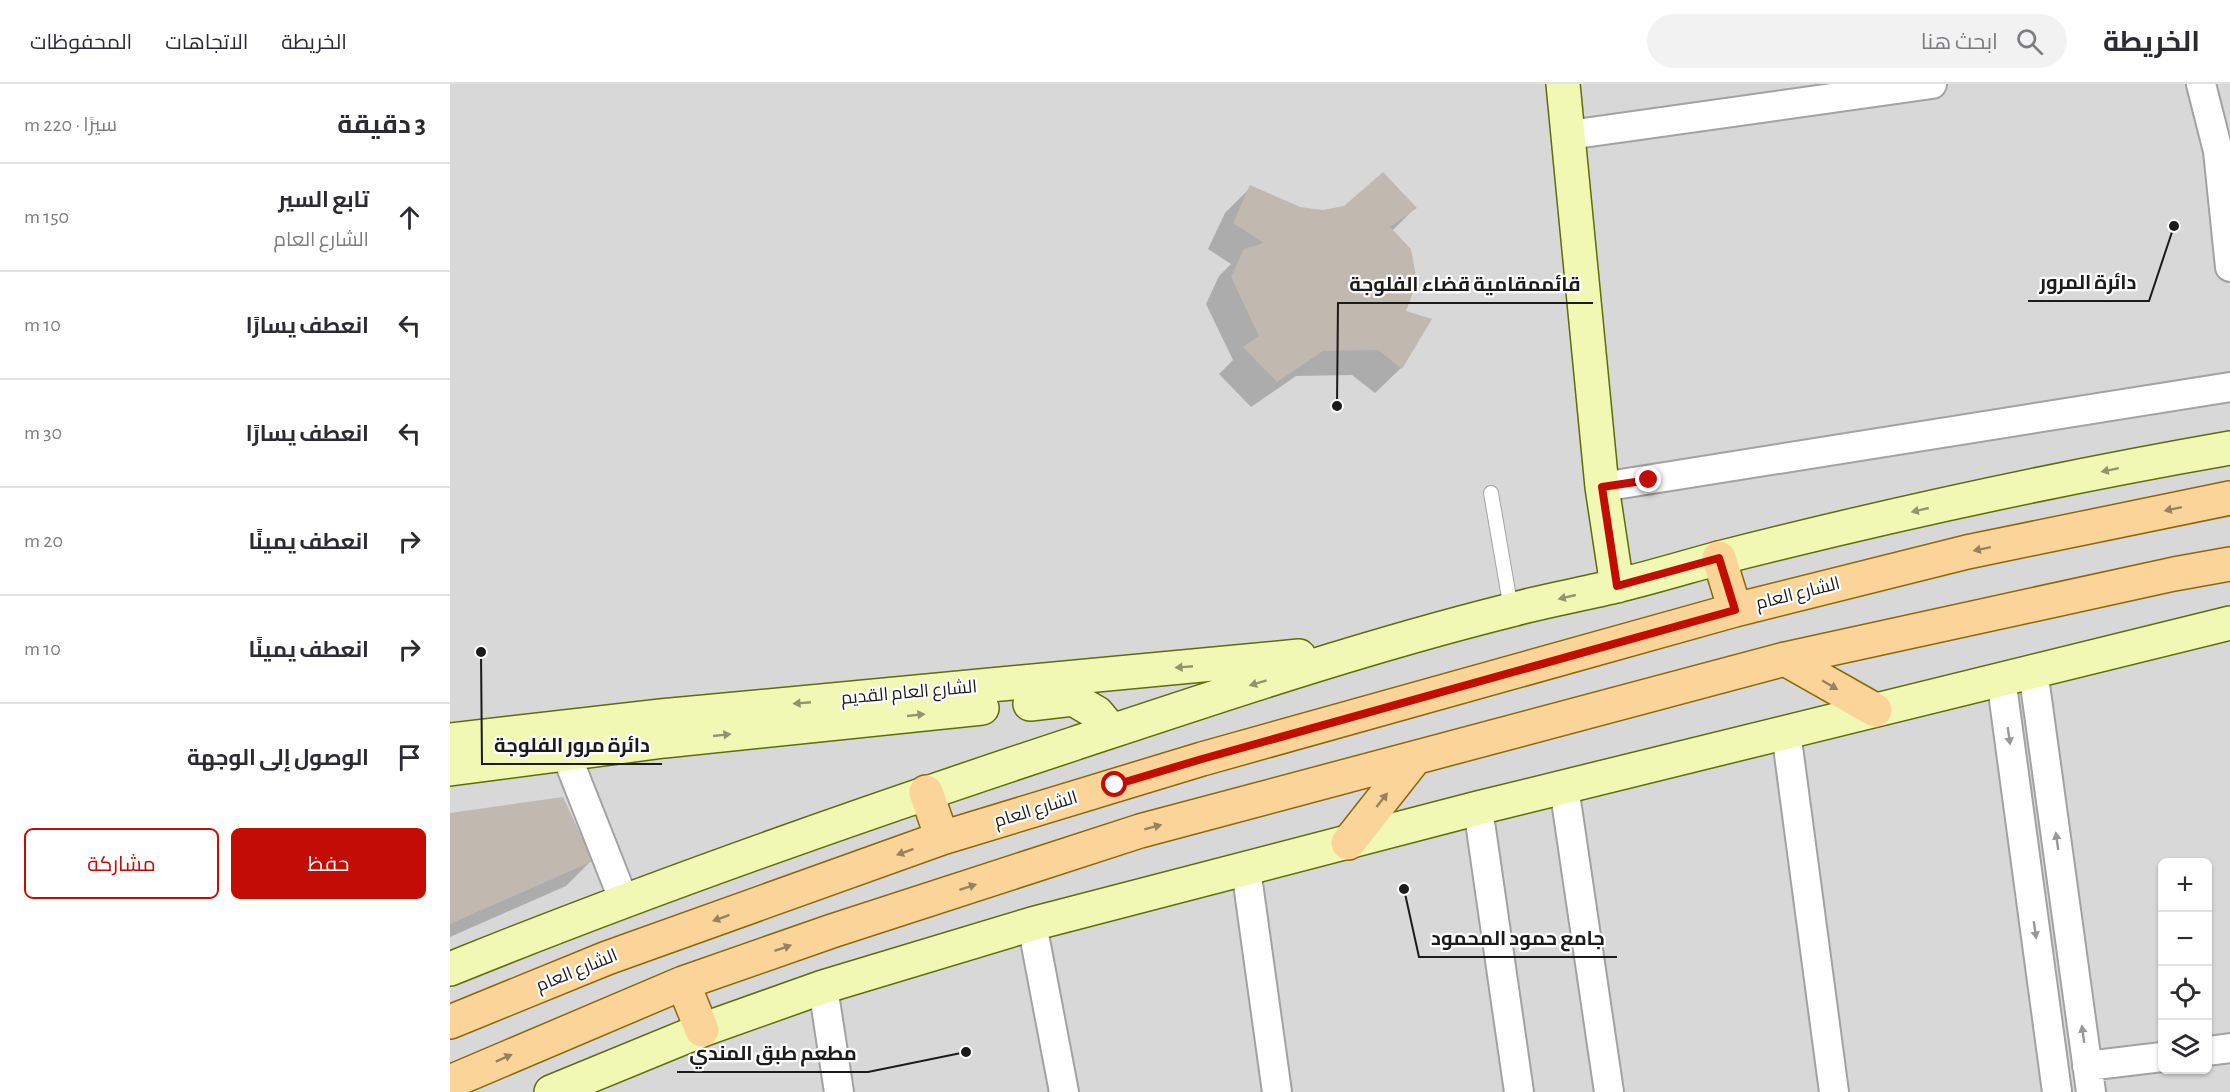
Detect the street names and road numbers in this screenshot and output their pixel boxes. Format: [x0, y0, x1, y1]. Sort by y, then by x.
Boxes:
street label: الشارع العام [1754, 574, 1842, 615]
street label: الشارع العام القديم [840, 677, 978, 710]
street label: الشارع العام [992, 788, 1080, 833]
street label: الشارع العام [533, 946, 621, 997]

